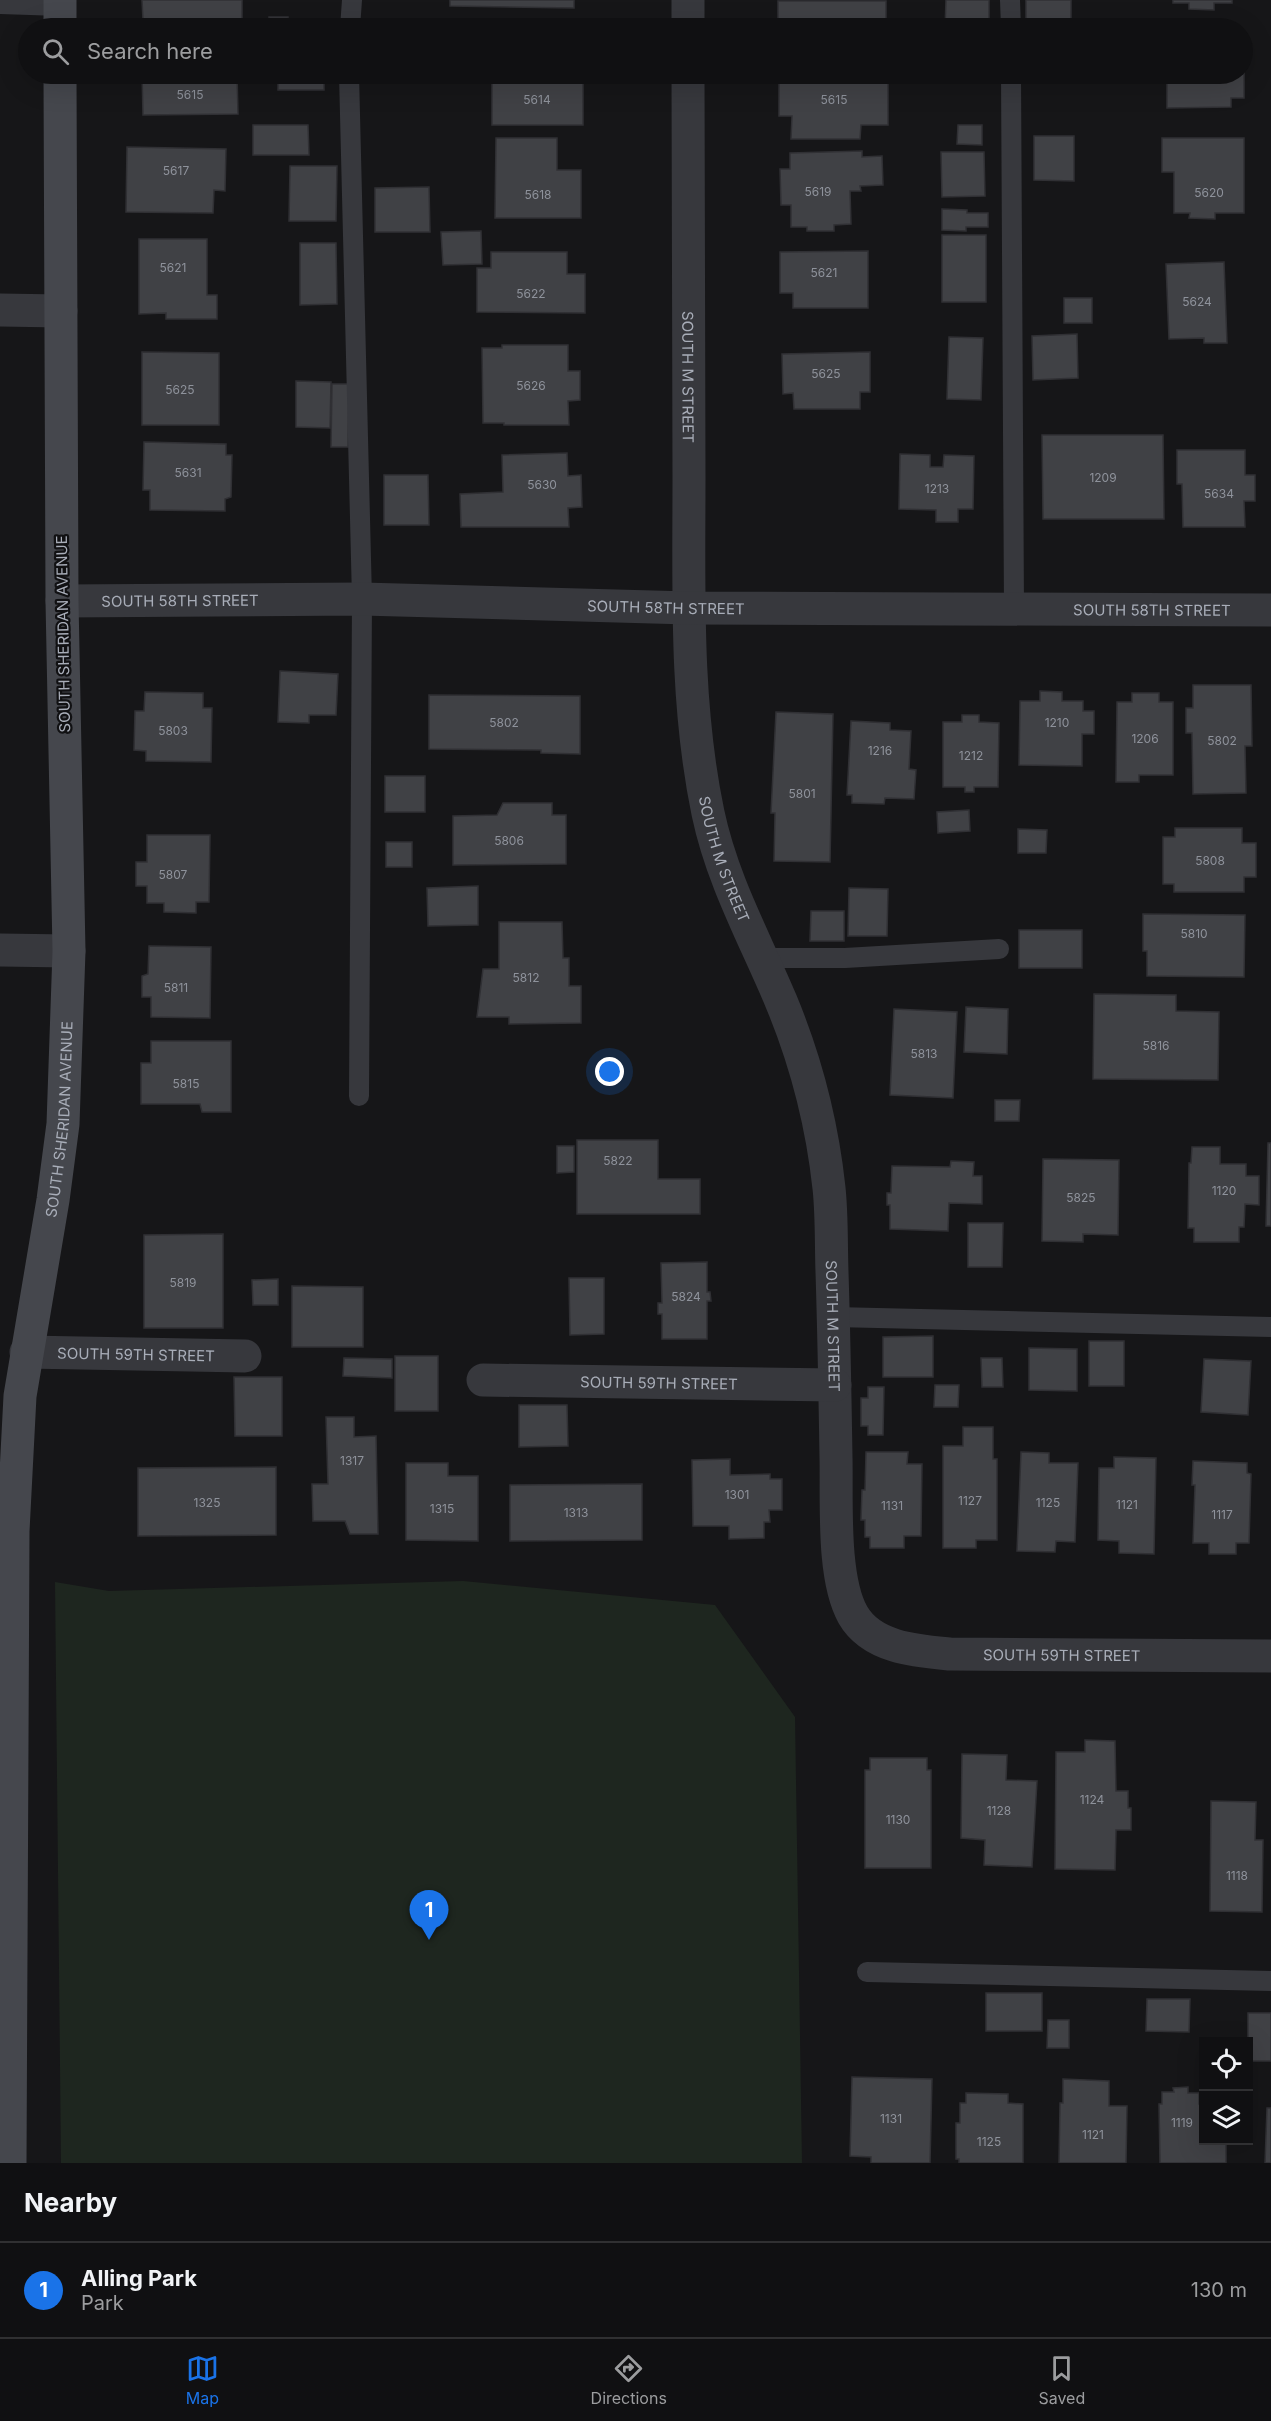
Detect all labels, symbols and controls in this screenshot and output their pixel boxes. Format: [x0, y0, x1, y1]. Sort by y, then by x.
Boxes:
search box [18, 18, 1253, 84]
icon: search [39, 35, 72, 68]
text: Search here [87, 38, 213, 64]
house number: 5615 [177, 87, 203, 102]
house number: 5614 [523, 92, 551, 107]
house number: 5615 [821, 92, 847, 107]
house number: 5617 [163, 163, 189, 178]
house number: 5619 [804, 184, 832, 199]
house number: 5620 [1194, 185, 1224, 200]
house number: 5618 [524, 187, 552, 202]
house number: 5621 [160, 260, 186, 275]
house number: 5621 [811, 265, 837, 280]
house number: 5622 [516, 286, 546, 301]
house number: 5624 [1182, 294, 1212, 309]
street label: SOUTH M STREET [679, 311, 698, 443]
house number: 5625 [811, 366, 841, 381]
house number: 5626 [516, 378, 546, 393]
house number: 5625 [165, 382, 195, 397]
house number: 5631 [174, 465, 202, 480]
house number: 1209 [1089, 470, 1117, 485]
house number: 5630 [527, 477, 557, 492]
house number: 1213 [925, 481, 949, 496]
house number: 5634 [1204, 486, 1234, 501]
street label: SOUTH SHERIDAN AVENUE [52, 535, 74, 733]
street label: SOUTH 58TH STREET [101, 590, 259, 610]
street label: SOUTH 58TH STREET [587, 596, 745, 618]
street label: SOUTH 58TH STREET [1073, 600, 1231, 619]
house number: 5802 [489, 715, 519, 730]
house number: 1210 [1045, 715, 1069, 730]
house number: 5803 [158, 723, 188, 738]
house number: 1206 [1131, 731, 1159, 746]
house number: 5802 [1207, 733, 1237, 748]
house number: 1216 [868, 743, 892, 758]
house number: 1212 [959, 748, 983, 763]
house number: 5801 [788, 786, 816, 801]
street label: SOUTH M STREET [695, 794, 754, 925]
house number: 5806 [494, 833, 524, 848]
house number: 5808 [1195, 853, 1225, 868]
house number: 5807 [159, 867, 188, 882]
house number: 5810 [1180, 926, 1208, 941]
house number: 5812 [513, 970, 539, 985]
house number: 5811 [164, 980, 188, 995]
street label: SOUTH SHERIDAN AVENUE [41, 1021, 76, 1219]
house number: 5816 [1142, 1038, 1170, 1053]
house number: 5813 [910, 1046, 938, 1061]
your location [595, 1057, 624, 1086]
house number: 5815 [173, 1076, 199, 1091]
house number: 5822 [603, 1153, 633, 1168]
house number: 1120 [1212, 1183, 1236, 1198]
house number: 5825 [1066, 1190, 1096, 1205]
street label: SOUTH M STREET [822, 1260, 844, 1392]
house number: 5819 [169, 1275, 197, 1290]
house number: 5824 [671, 1289, 701, 1304]
street label: SOUTH 59TH STREET [57, 1343, 215, 1365]
street label: SOUTH 59TH STREET [580, 1372, 738, 1393]
house number: 1317 [340, 1453, 364, 1468]
house number: 1301 [725, 1487, 749, 1502]
house number: 1127 [958, 1493, 982, 1508]
house number: 1325 [194, 1495, 220, 1510]
house number: 1125 [1036, 1495, 1060, 1510]
house number: 1121 [1116, 1497, 1138, 1512]
house number: 1131 [881, 1498, 903, 1513]
house number: 1315 [430, 1501, 454, 1516]
house number: 1313 [564, 1505, 588, 1520]
house number: 1117 [1211, 1507, 1233, 1522]
street label: SOUTH 59TH STREET [983, 1645, 1141, 1665]
house number: 1124 [1080, 1792, 1105, 1807]
house number: 1128 [987, 1803, 1011, 1818]
house number: 1130 [886, 1812, 910, 1827]
house number: 1118 [1226, 1868, 1248, 1883]
pin: 1 [410, 1890, 448, 1940]
map controls [1199, 2037, 1253, 2145]
button: locate [1199, 2037, 1253, 2091]
button: layers [1199, 2091, 1253, 2145]
house number: 1131 [880, 2111, 902, 2126]
house number: 1119 [1171, 2115, 1193, 2130]
house number: 1121 [1082, 2127, 1104, 2142]
house number: 1125 [977, 2134, 1001, 2149]
text: Nearby [24, 2187, 117, 2218]
text: Alling Park [81, 2265, 197, 2291]
text: 1 [39, 2278, 48, 2302]
text: 130 m [1191, 2278, 1247, 2302]
text: Park [81, 2291, 124, 2315]
tab: Map [186, 2352, 219, 2408]
tab: Directions [591, 2352, 667, 2408]
tab: Saved [1038, 2352, 1085, 2408]

